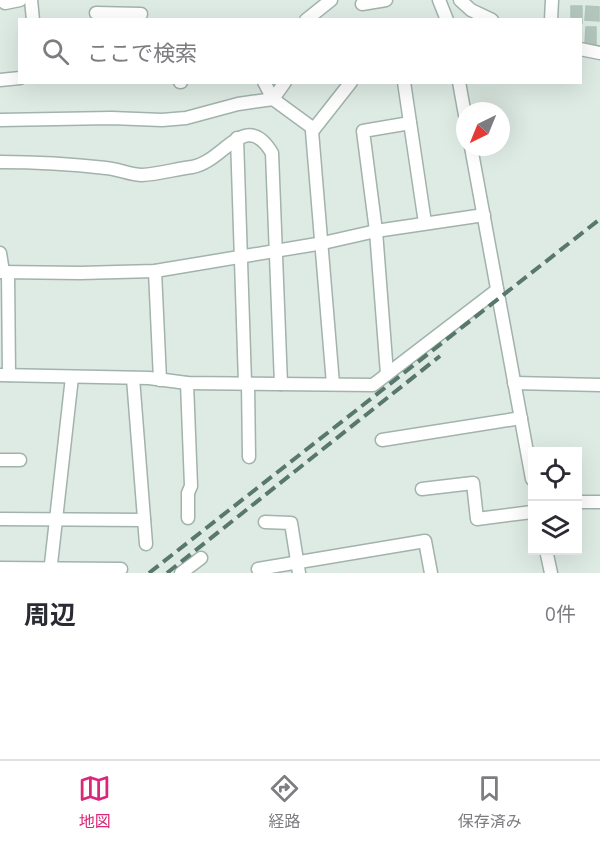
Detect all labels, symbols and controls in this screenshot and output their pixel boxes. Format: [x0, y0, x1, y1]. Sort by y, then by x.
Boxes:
search box [18, 18, 582, 84]
icon: search [39, 35, 72, 68]
text: ここで検索 [87, 40, 197, 65]
north arrow [456, 102, 510, 156]
map controls [528, 447, 582, 555]
button: locate [528, 447, 582, 501]
button: layers [528, 501, 582, 555]
text: 周辺 [24, 600, 76, 629]
text: 0件 [545, 602, 576, 625]
tab: 地図 [78, 772, 111, 832]
tab: 経路 [268, 772, 301, 832]
tab: 保存済み [458, 772, 522, 832]

